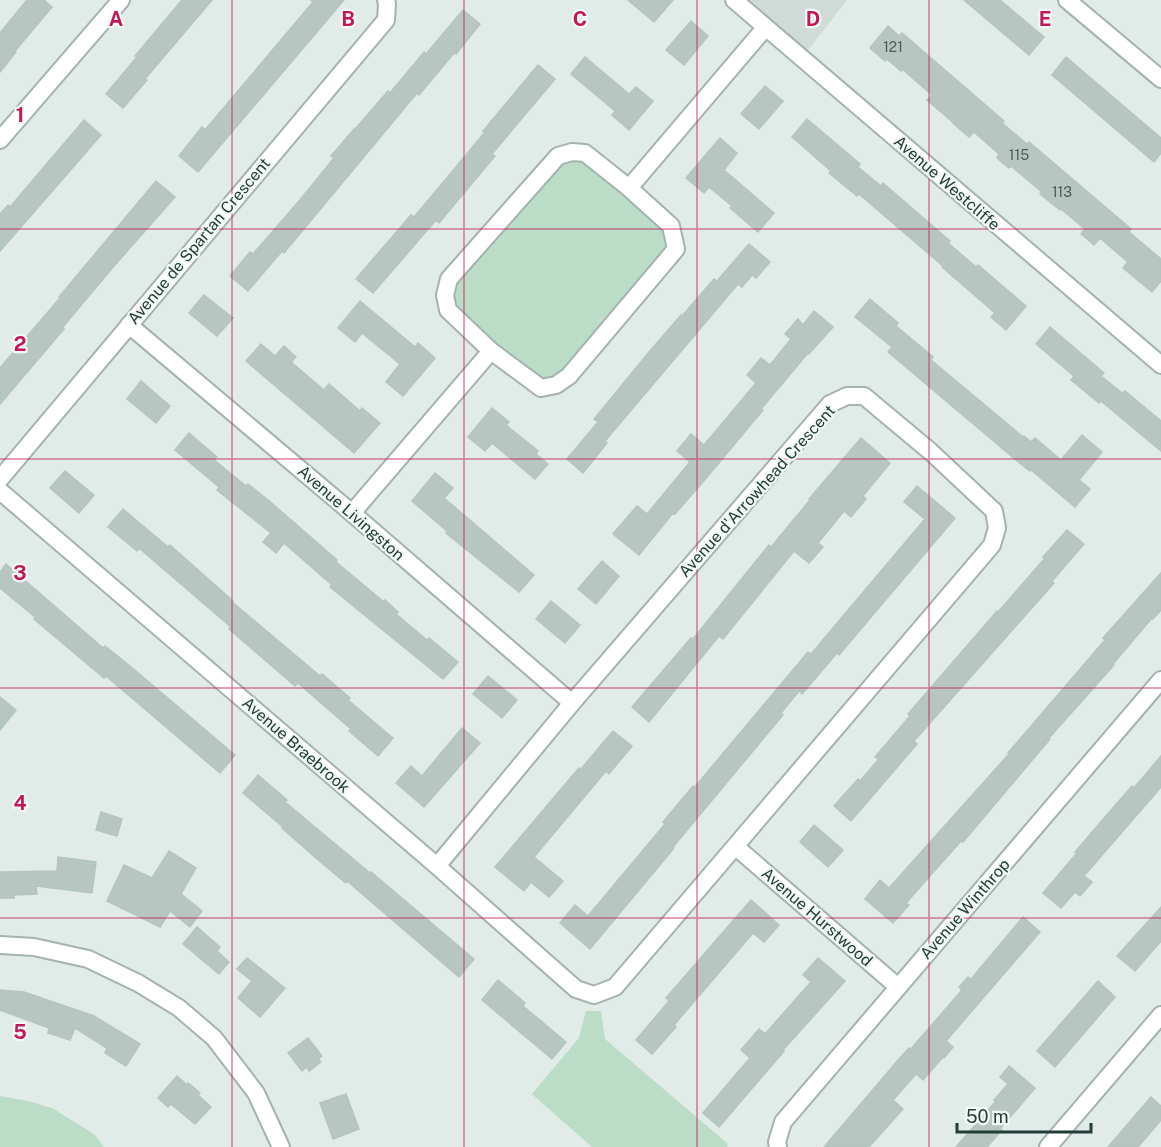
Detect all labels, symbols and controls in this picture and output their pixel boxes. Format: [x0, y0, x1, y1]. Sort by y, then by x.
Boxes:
text: A [109, 7, 123, 31]
text: B [341, 7, 355, 31]
text: C [573, 7, 587, 31]
text: D [806, 7, 820, 31]
text: E [1039, 7, 1051, 31]
house number: 121 [883, 39, 903, 55]
text: 1 [16, 103, 24, 127]
street label: Avenue Westcliffe [890, 132, 1004, 234]
house number: 115 [1009, 147, 1029, 163]
street label: Avenue de Spartan Crescent [124, 154, 274, 328]
house number: 113 [1052, 184, 1072, 200]
text: 2 [14, 332, 26, 356]
street label: Avenue d'Arrowhead Crescent [675, 401, 839, 581]
street label: Avenue Livingston [294, 461, 408, 565]
text: 3 [13, 561, 27, 585]
street label: Avenue Braebrook [238, 693, 354, 797]
text: 4 [13, 791, 27, 815]
street label: Avenue Winthrop [916, 855, 1014, 963]
street label: Avenue Hurstwood [758, 864, 876, 970]
text: 5 [13, 1020, 27, 1044]
scale bar [957, 1096, 1090, 1134]
text: 50 m [966, 1106, 1009, 1127]

